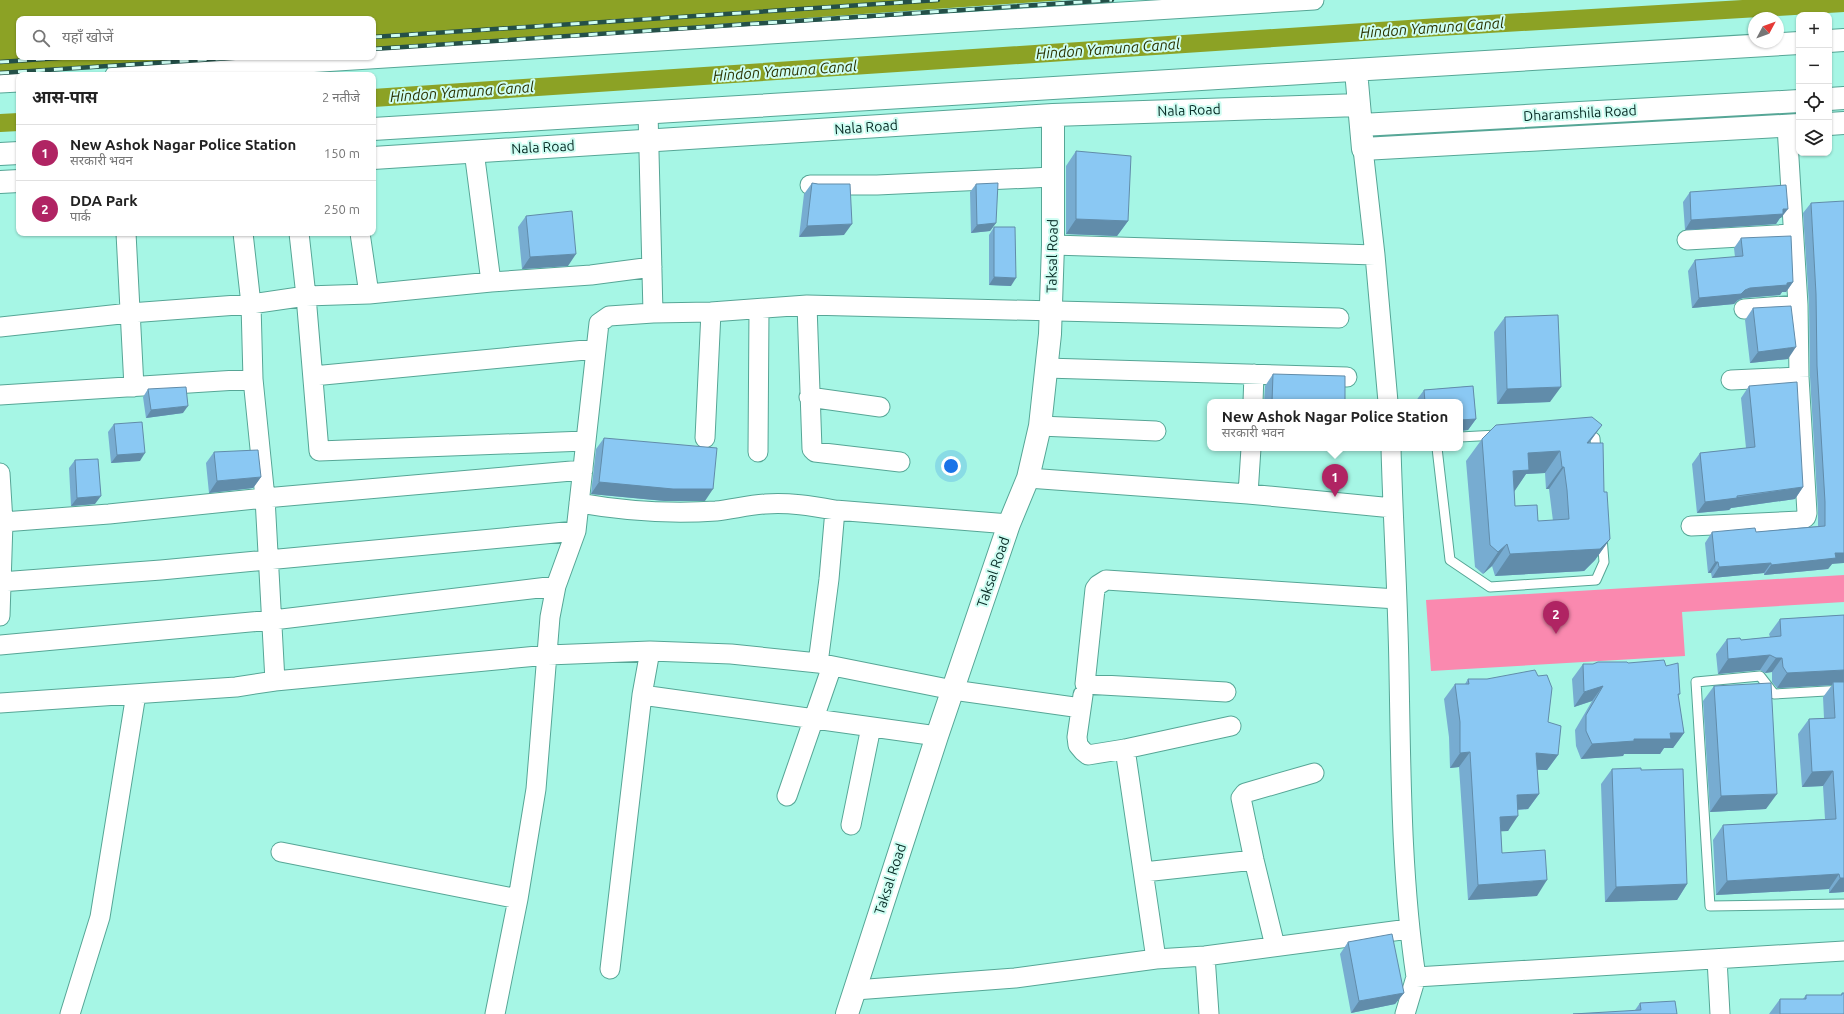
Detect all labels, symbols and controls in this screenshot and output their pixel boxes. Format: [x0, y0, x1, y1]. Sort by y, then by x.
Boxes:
north arrow [1748, 12, 1784, 48]
map controls [1796, 12, 1832, 156]
button: + [1796, 12, 1832, 48]
water label: Hindon Yamuna Canal [1359, 14, 1505, 41]
search box [16, 16, 376, 60]
icon: search [30, 27, 52, 49]
text: यहाँ खोजें [62, 28, 113, 45]
water label: Hindon Yamuna Canal [1035, 35, 1181, 62]
button: − [1796, 48, 1832, 84]
water label: Hindon Yamuna Canal [712, 57, 858, 84]
water label: Hindon Yamuna Canal [389, 78, 535, 105]
button: locate [1796, 84, 1832, 120]
text: आस-पास [32, 87, 98, 106]
text: 2 नतीजे [322, 90, 360, 104]
street label: Nala Road [1157, 101, 1221, 119]
street label: Dharamshila Road [1523, 102, 1637, 124]
street label: Nala Road [834, 117, 898, 137]
button: layers [1796, 120, 1832, 156]
text: New Ashok Nagar Police Station [70, 136, 296, 153]
street label: Nala Road [511, 137, 575, 157]
text: 1 [41, 146, 49, 160]
text: 150 m [324, 146, 360, 160]
text: सरकारी भवन [70, 153, 133, 167]
text: DDA Park [70, 192, 138, 209]
text: 2 [41, 202, 49, 216]
text: 250 m [324, 202, 360, 216]
text: पार्क [70, 209, 91, 223]
street label: Taksal Road [1043, 219, 1061, 293]
popup [1207, 399, 1463, 451]
text: New Ashok Nagar Police Station [1222, 408, 1448, 425]
text: सरकारी भवन [1222, 425, 1285, 439]
your location [941, 456, 961, 476]
pin: 1 [1322, 464, 1348, 497]
street label: Taksal Road [973, 534, 1013, 610]
pin: 2 [1543, 601, 1569, 634]
street label: Taksal Road [871, 841, 909, 917]

